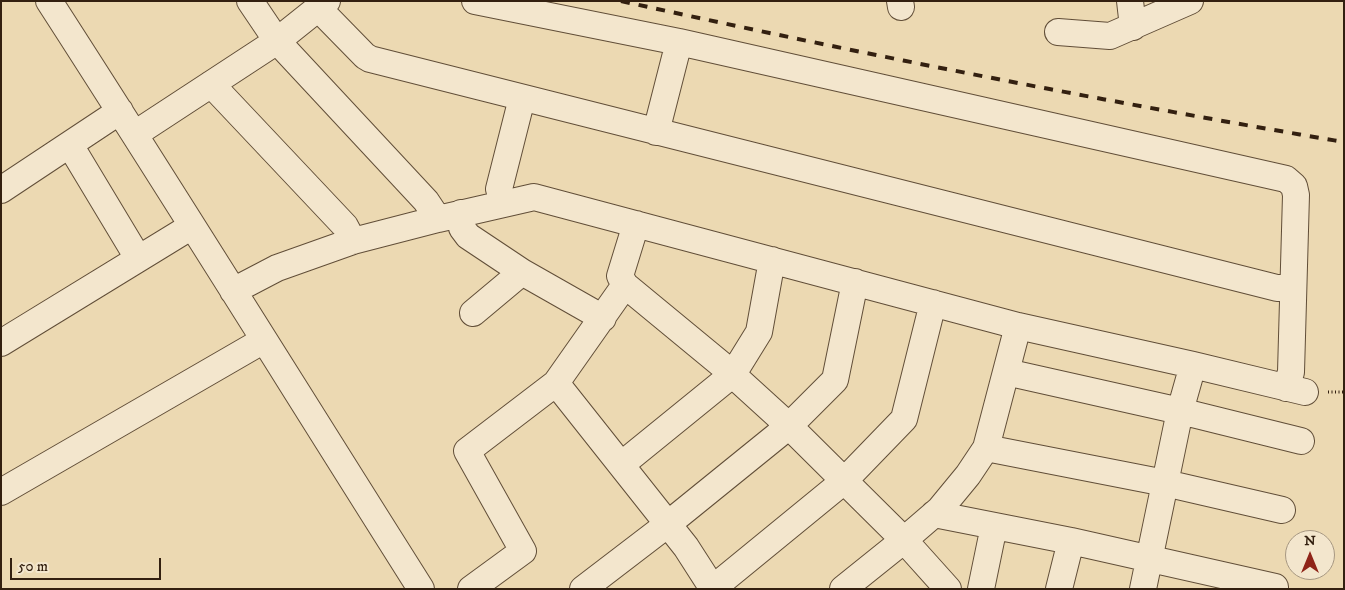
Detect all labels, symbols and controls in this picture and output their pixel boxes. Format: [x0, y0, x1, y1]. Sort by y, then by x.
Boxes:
north arrow [1285, 530, 1335, 580]
text: N [1304, 532, 1316, 550]
scale bar [12, 548, 164, 580]
text: 50 m [18, 557, 48, 576]

